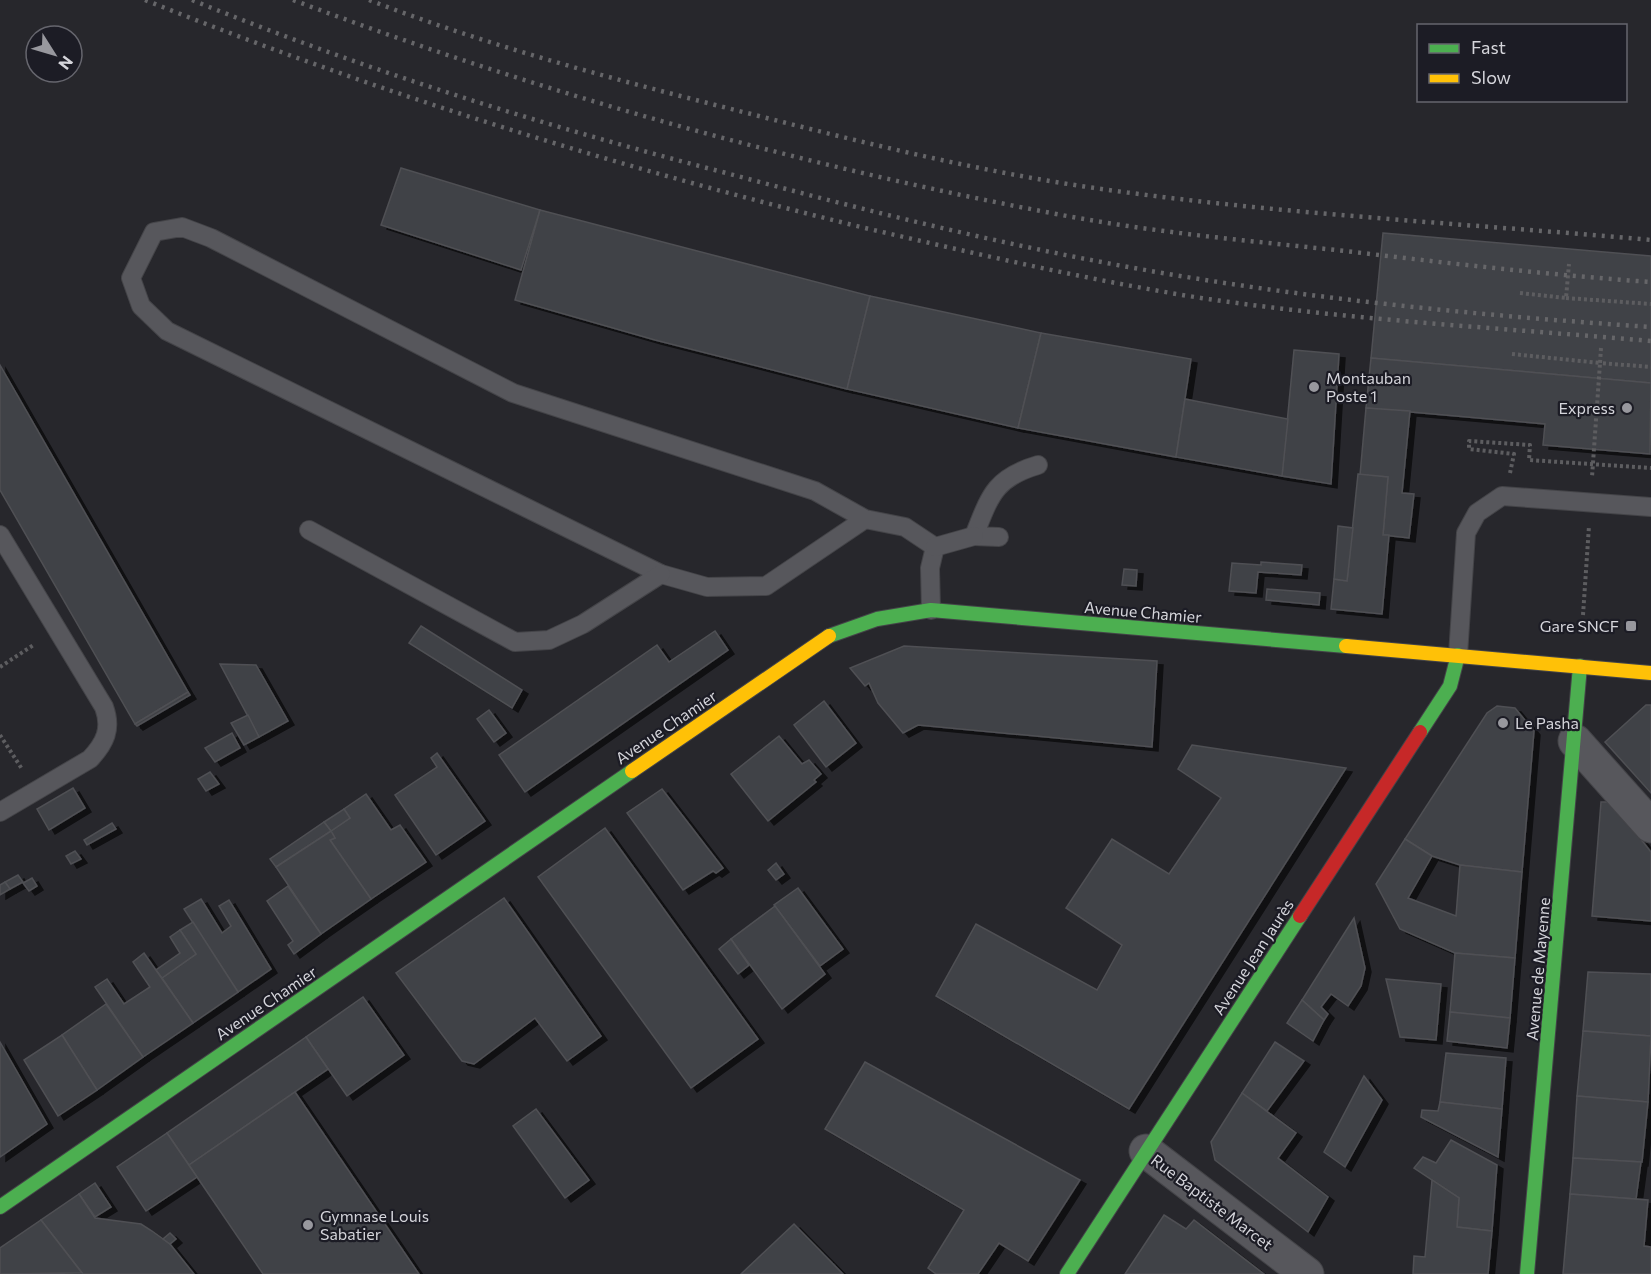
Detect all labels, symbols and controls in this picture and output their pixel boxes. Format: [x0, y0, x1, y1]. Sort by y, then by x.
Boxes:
north arrow [24, 24, 84, 84]
legend [1417, 24, 1627, 102]
text: Fast [1471, 36, 1506, 58]
text: N [55, 53, 78, 74]
text: Slow [1471, 66, 1511, 88]
place label: Montauban Poste 1 [1326, 368, 1411, 405]
marker: Montauban Poste 1 [1307, 380, 1321, 394]
place label: Express [1558, 398, 1615, 417]
marker: Express [1620, 401, 1634, 415]
street label: Avenue Chamier [1084, 597, 1203, 626]
place label: Gare SNCF [1540, 616, 1619, 635]
marker: Gare SNCF [1624, 619, 1638, 633]
street label: Avenue Chamier [612, 685, 720, 767]
place label: Le Pasha [1515, 713, 1579, 732]
marker: Le Pasha [1496, 716, 1510, 730]
street label: Avenue Jean Jaurès [1208, 895, 1297, 1018]
street label: Avenue de Mayenne [1522, 897, 1553, 1041]
street label: Avenue Chamier [212, 961, 320, 1043]
street label: Rue Baptiste Marcet [1148, 1150, 1277, 1254]
place label: Gymnase Louis Sabatier [320, 1206, 429, 1243]
marker: Gymnase Louis Sabatier [301, 1218, 315, 1232]

